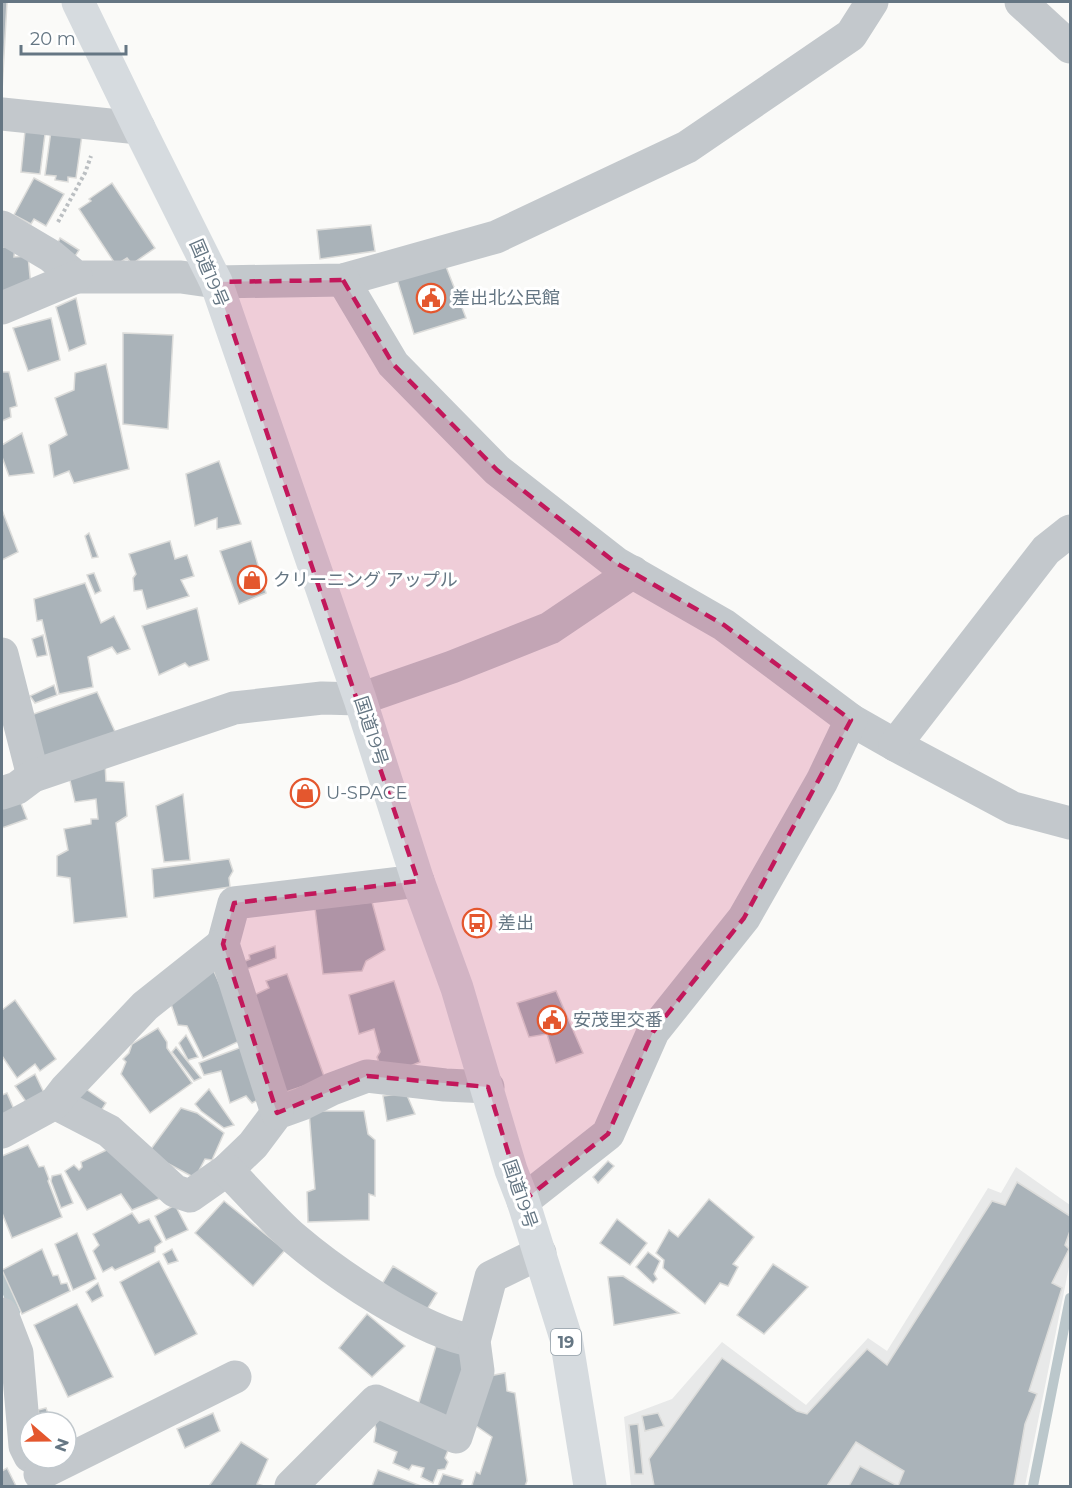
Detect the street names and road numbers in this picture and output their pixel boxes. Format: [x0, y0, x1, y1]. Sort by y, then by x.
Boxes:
street label: 国道19号 [185, 236, 233, 310]
street label: 国道19号 [349, 694, 393, 768]
street label: 国道19号 [498, 1157, 542, 1231]
road number: 19 [551, 1329, 581, 1355]

